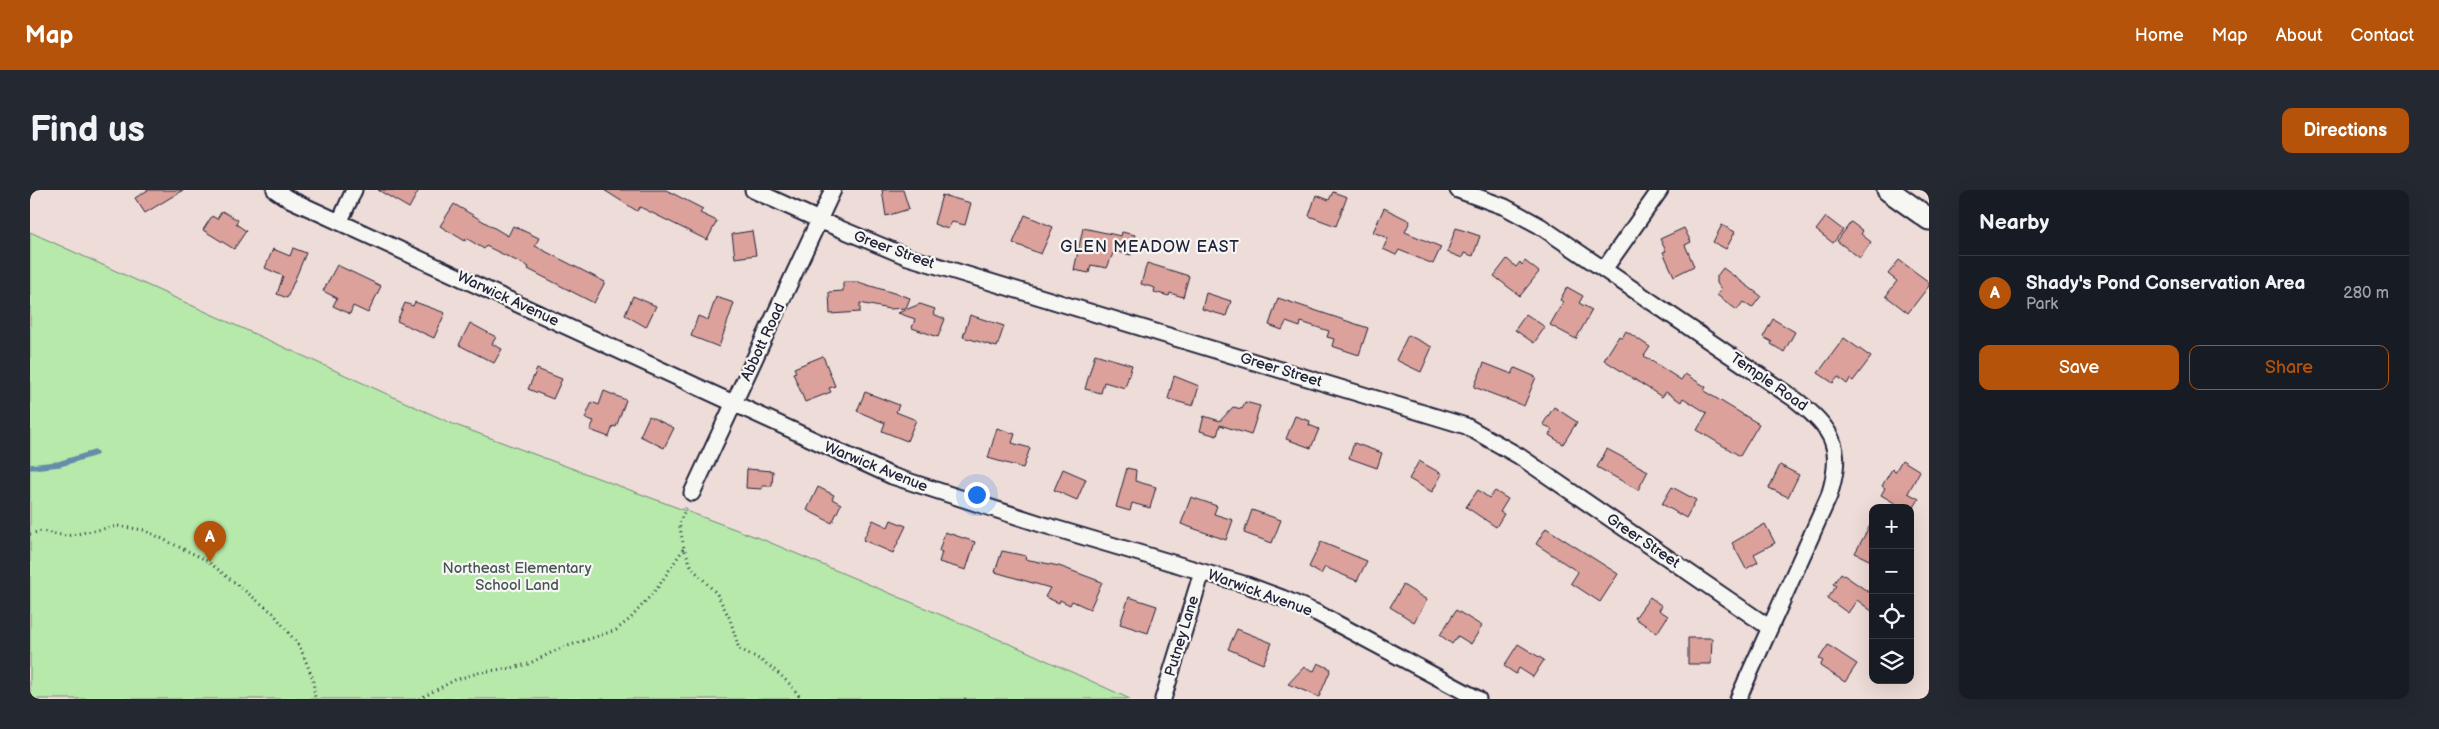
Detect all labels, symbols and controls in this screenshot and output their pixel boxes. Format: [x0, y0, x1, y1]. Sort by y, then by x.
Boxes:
text: Map [25, 21, 73, 50]
text: Home [2135, 25, 2184, 46]
text: Map [2212, 25, 2248, 46]
text: About [2276, 25, 2323, 46]
text: Contact [2351, 25, 2414, 46]
button: Directions [2282, 108, 2409, 153]
text: Find us [30, 109, 145, 152]
text: Nearby [1979, 210, 2049, 235]
street label: Greer Street [851, 227, 937, 274]
district label: GLEN MEADOW EAST [1060, 238, 1240, 257]
street label: Warwick Avenue [454, 267, 562, 331]
text: Shady's Pond Conservation Area [2026, 272, 2305, 295]
text: A [1990, 284, 2000, 303]
text: 280 m [2343, 284, 2389, 303]
text: Park [2026, 295, 2058, 314]
street label: Abbott Road [737, 300, 789, 384]
button: Save [1979, 345, 2179, 390]
button: Share [2189, 345, 2389, 390]
street label: Temple Road [1727, 348, 1811, 416]
street label: Greer Street [1238, 349, 1325, 392]
street label: Warwick Avenue [821, 438, 931, 496]
your location [964, 482, 990, 508]
map controls [1869, 504, 1914, 684]
button: + [1869, 504, 1914, 549]
street label: Greer Street [1603, 509, 1684, 573]
pin: A [194, 521, 226, 562]
button: − [1869, 549, 1914, 594]
park label: Northeast Elementary School Land [442, 559, 592, 595]
street label: Warwick Avenue [1205, 565, 1315, 621]
street label: Putney Lane [1161, 593, 1203, 679]
button: locate [1869, 594, 1914, 639]
button: layers [1869, 639, 1914, 684]

